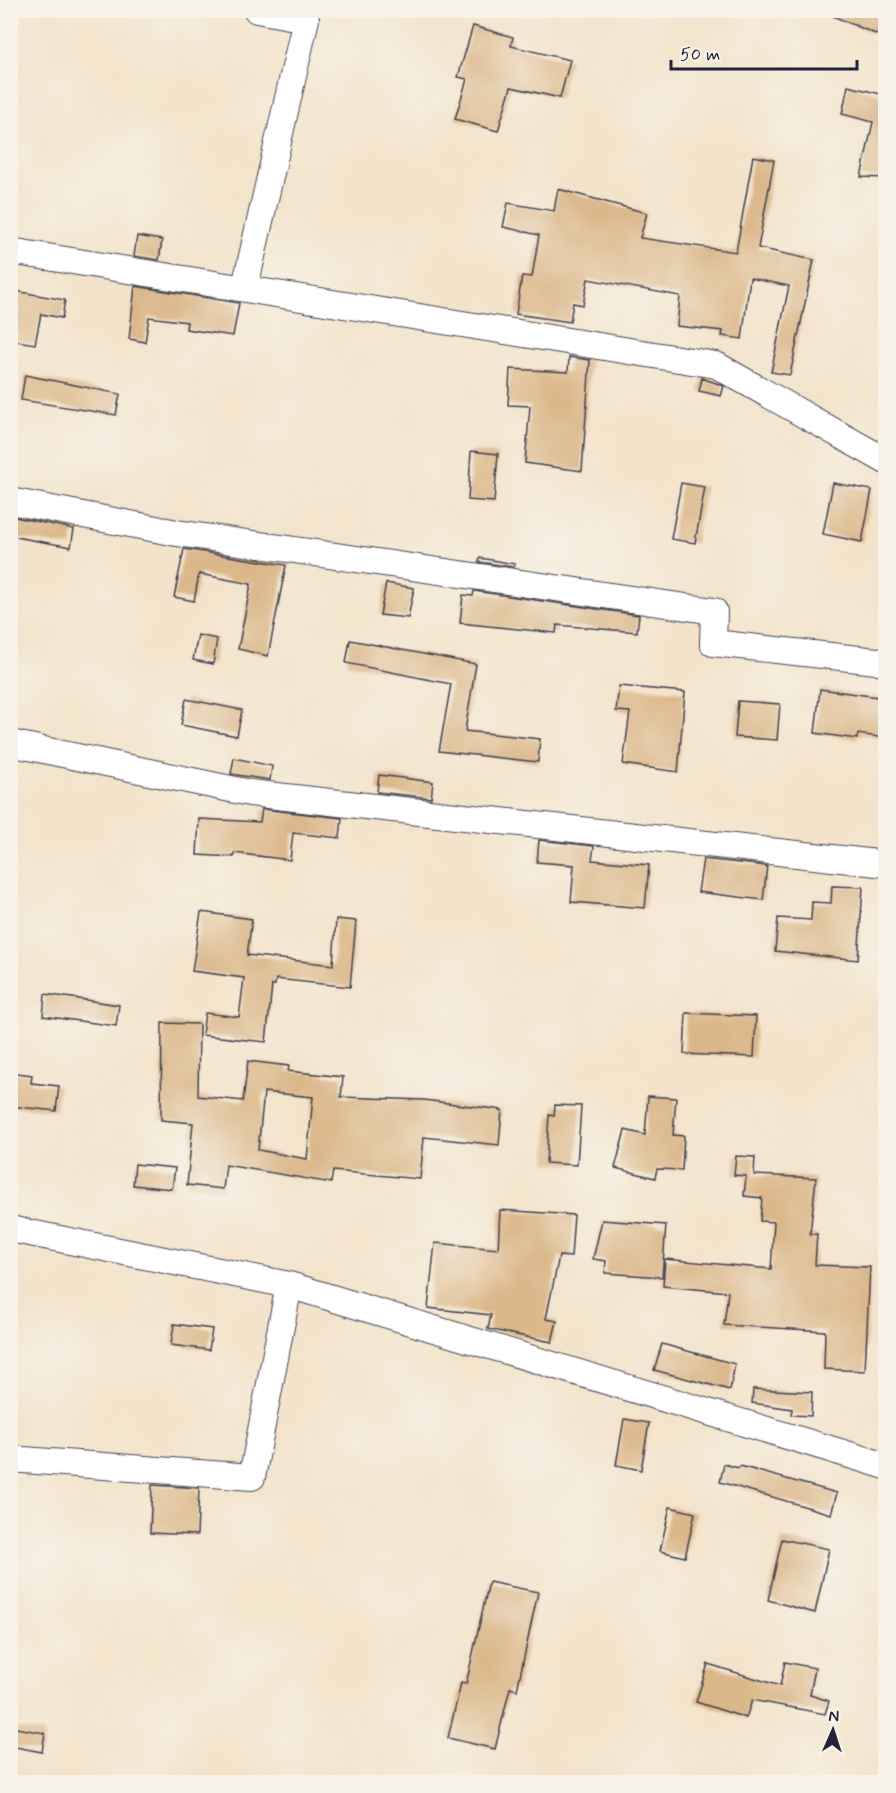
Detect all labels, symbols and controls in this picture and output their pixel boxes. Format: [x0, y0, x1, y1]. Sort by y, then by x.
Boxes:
scale bar [671, 33, 857, 71]
text: 50 m [680, 43, 720, 67]
north arrow [803, 1700, 863, 1760]
text: N [828, 1706, 840, 1727]

